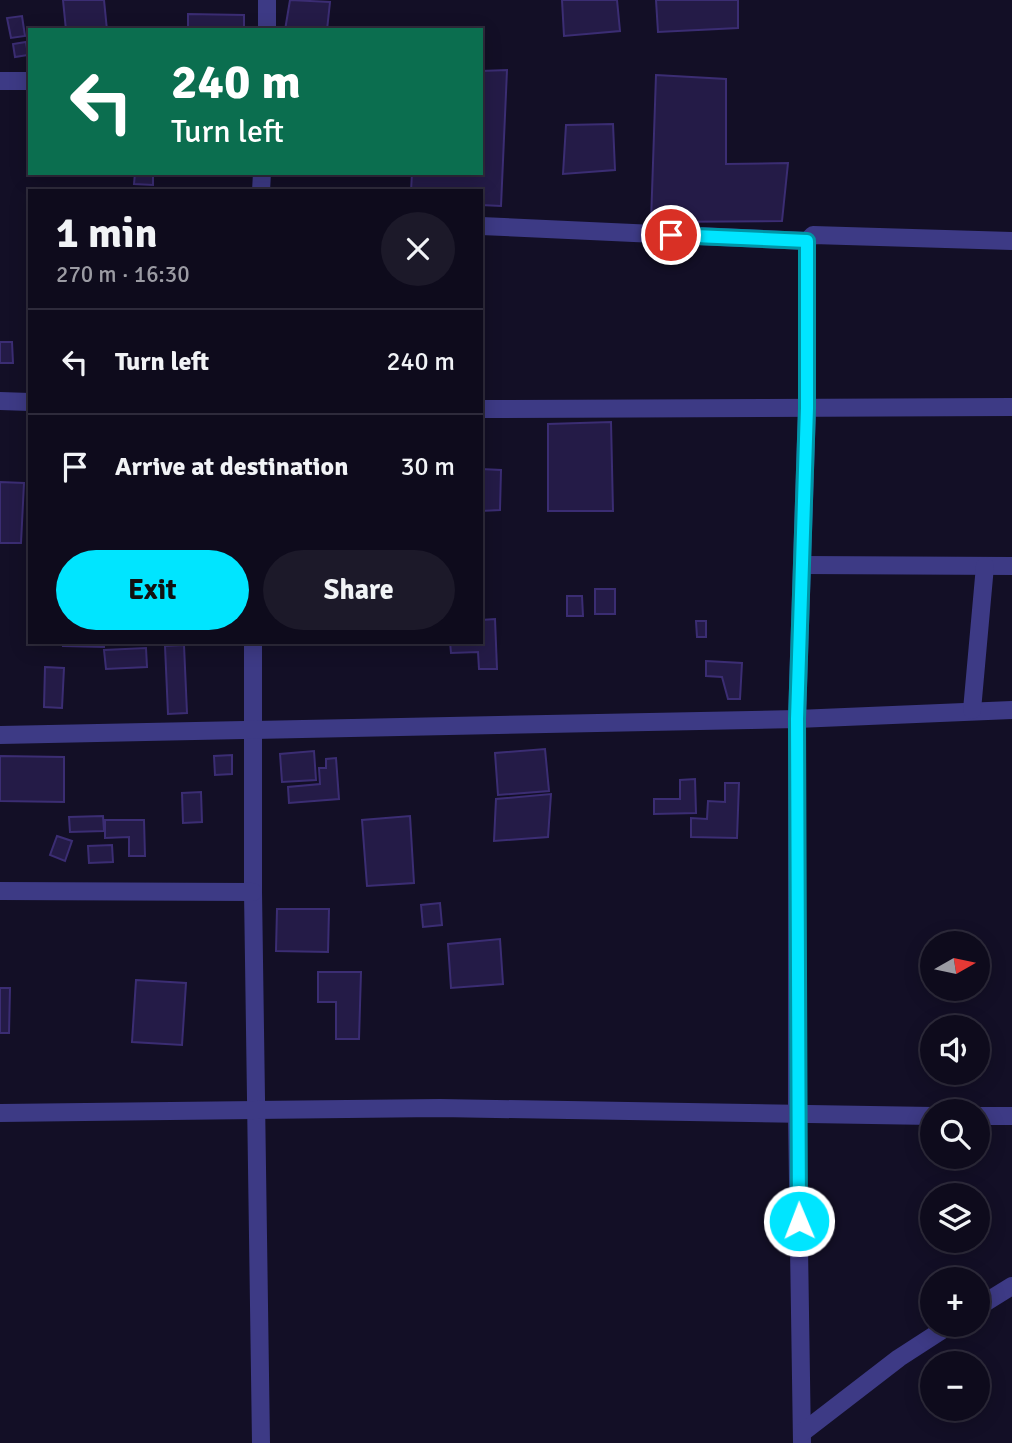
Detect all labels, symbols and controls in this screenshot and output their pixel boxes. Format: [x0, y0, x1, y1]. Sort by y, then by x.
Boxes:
text: 240 m [171, 52, 301, 112]
icon: left [56, 56, 147, 147]
text: Turn left [171, 112, 284, 151]
pin [641, 205, 701, 265]
text: 1 min [56, 208, 157, 259]
button: close [381, 212, 455, 286]
icon: arrive [652, 216, 690, 254]
text: 270 m · 16:30 [56, 260, 190, 289]
icon: left [56, 343, 94, 381]
text: Turn left [115, 346, 209, 378]
text: 240 m [386, 346, 455, 378]
icon: arrive [56, 448, 94, 486]
text: Arrive at destination [115, 451, 348, 483]
text: 30 m [400, 451, 455, 483]
button: Exit [56, 550, 249, 630]
button: Share [263, 550, 455, 630]
north arrow [920, 931, 990, 1001]
map controls [920, 931, 990, 1421]
button: sound [920, 1015, 990, 1085]
button: search [920, 1099, 990, 1169]
button: layers [920, 1183, 990, 1253]
position arrow [762, 1184, 836, 1258]
button: + [920, 1267, 990, 1337]
button: − [920, 1351, 990, 1421]

